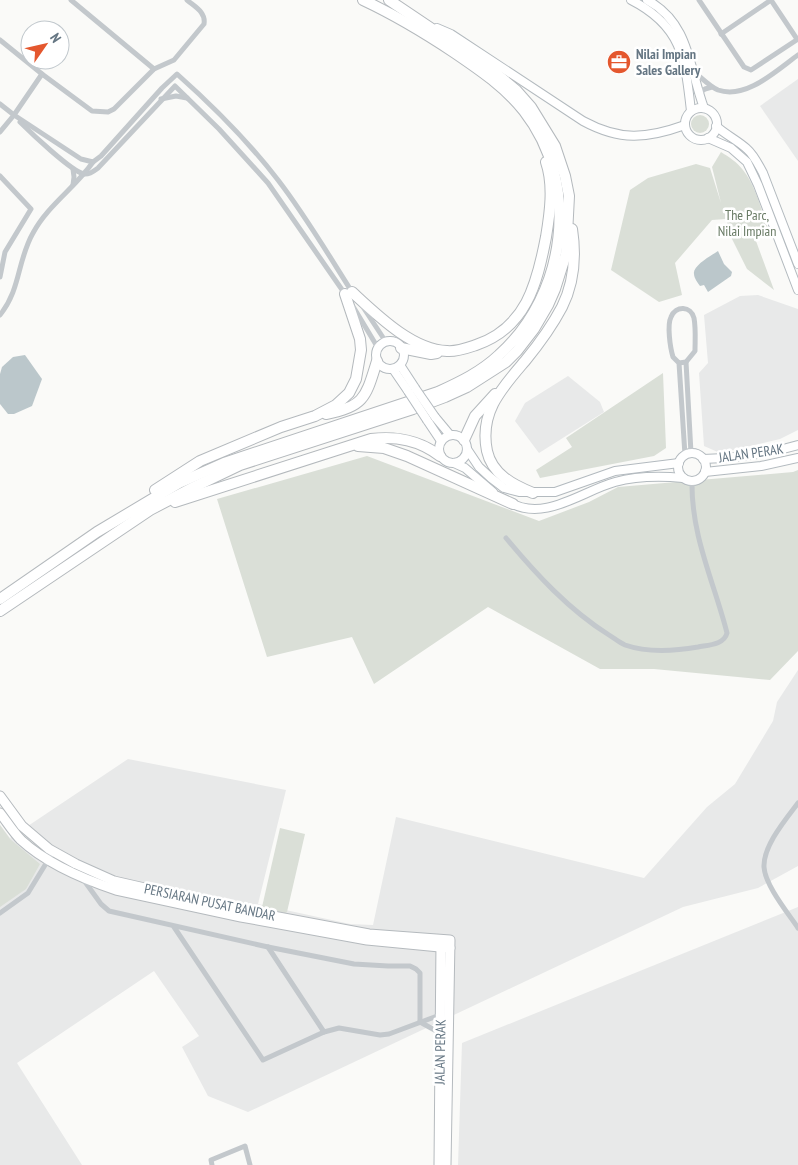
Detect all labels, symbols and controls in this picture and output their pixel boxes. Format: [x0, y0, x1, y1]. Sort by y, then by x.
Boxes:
north arrow [20, 20, 70, 70]
text: N [46, 30, 65, 46]
place label: Nilai Impian Sales Gallery [636, 45, 701, 79]
office icon: Nilai Impian Sales Gallery [606, 49, 632, 75]
park label: The Parc, Nilai Impian [718, 206, 776, 240]
street label: JALAN PERAK [716, 440, 785, 467]
street label: PERSIARAN PUSAT BANDAR [143, 879, 278, 925]
street label: JALAN PERAK [430, 1019, 450, 1086]

